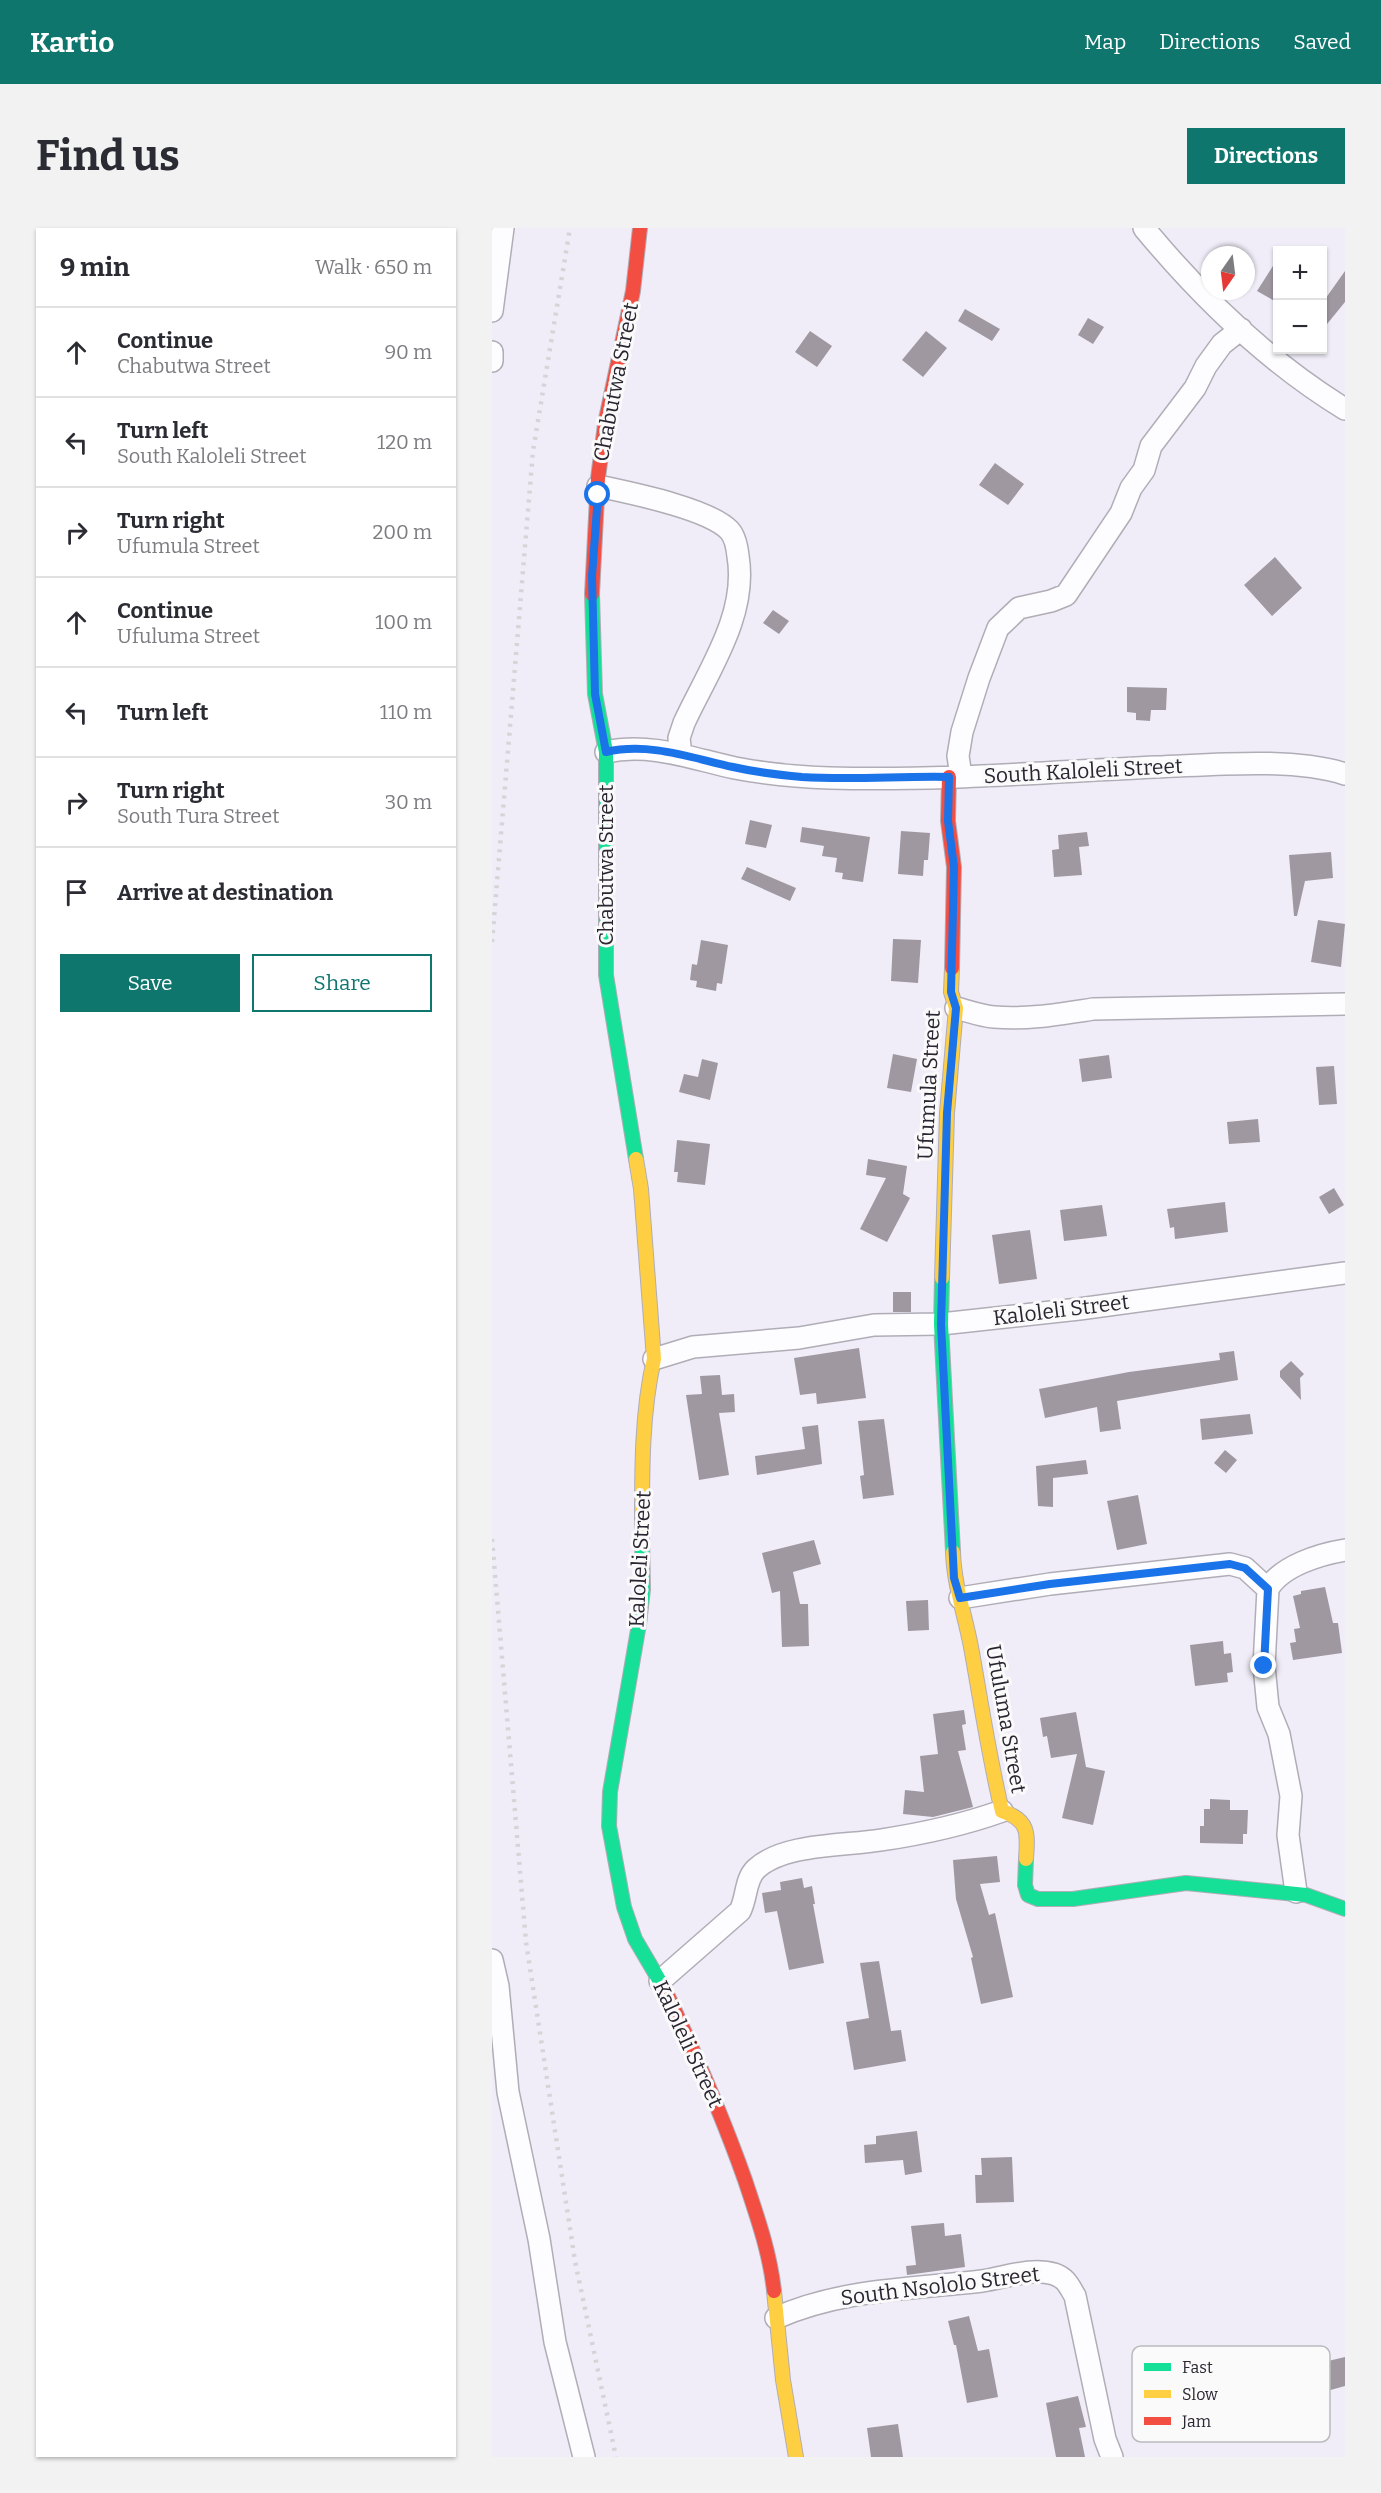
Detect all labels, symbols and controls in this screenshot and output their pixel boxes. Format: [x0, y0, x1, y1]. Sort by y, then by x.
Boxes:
text: Kartio [30, 26, 114, 59]
text: Map [1084, 29, 1126, 55]
text: Directions [1159, 29, 1260, 55]
text: Saved [1293, 29, 1351, 55]
button: Directions [1187, 128, 1345, 184]
text: Find us [36, 131, 180, 181]
north arrow [1201, 246, 1255, 300]
map controls [1273, 246, 1327, 354]
button: + [1273, 246, 1327, 300]
text: 9 min [60, 252, 130, 283]
text: Walk · 650 m [315, 255, 432, 279]
street label: Chabutwa Street [588, 300, 644, 464]
button: − [1273, 300, 1327, 354]
text: Continue [117, 327, 213, 354]
icon: ahead [60, 336, 93, 369]
text: 90 m [384, 340, 432, 364]
text: Chabutwa Street [117, 354, 271, 378]
text: Turn left [117, 417, 209, 444]
icon: left [60, 426, 93, 459]
text: 120 m [377, 430, 432, 454]
text: South Kaloleli Street [117, 444, 307, 468]
route start [584, 481, 610, 507]
text: Turn right [117, 507, 225, 534]
icon: right [60, 516, 93, 549]
text: 200 m [372, 520, 432, 544]
text: Ufumula Street [117, 534, 260, 558]
text: Continue [117, 597, 213, 624]
icon: ahead [60, 606, 93, 639]
text: 100 m [375, 610, 432, 634]
text: Ufuluma Street [117, 624, 260, 648]
icon: left [60, 696, 93, 729]
text: Turn left [117, 699, 209, 726]
text: 110 m [380, 700, 432, 724]
street label: South Kaloleli Street [983, 753, 1183, 789]
text: Turn right [117, 777, 225, 804]
street label: Chabutwa Street [593, 784, 619, 946]
icon: right [60, 786, 93, 819]
text: 30 m [385, 790, 432, 814]
text: South Tura Street [117, 804, 279, 828]
icon: arrive [60, 876, 93, 909]
text: Arrive at destination [117, 879, 333, 906]
button: Save [60, 954, 240, 1012]
button: Share [252, 954, 432, 1012]
street label: Ufumula Street [912, 1009, 946, 1161]
street label: Kaloleli Street [991, 1289, 1131, 1331]
street label: Kaloleli Street [623, 1490, 657, 1628]
street label: Ufuluma Street [980, 1643, 1032, 1796]
route end [1250, 1652, 1276, 1678]
street label: Kaloleli Street [647, 1976, 729, 2112]
street label: South Nsololo Street [839, 2261, 1041, 2311]
legend [1132, 2346, 1330, 2442]
text: Fast [1182, 2358, 1213, 2377]
text: Slow [1182, 2385, 1218, 2404]
text: Jam [1181, 2412, 1211, 2431]

